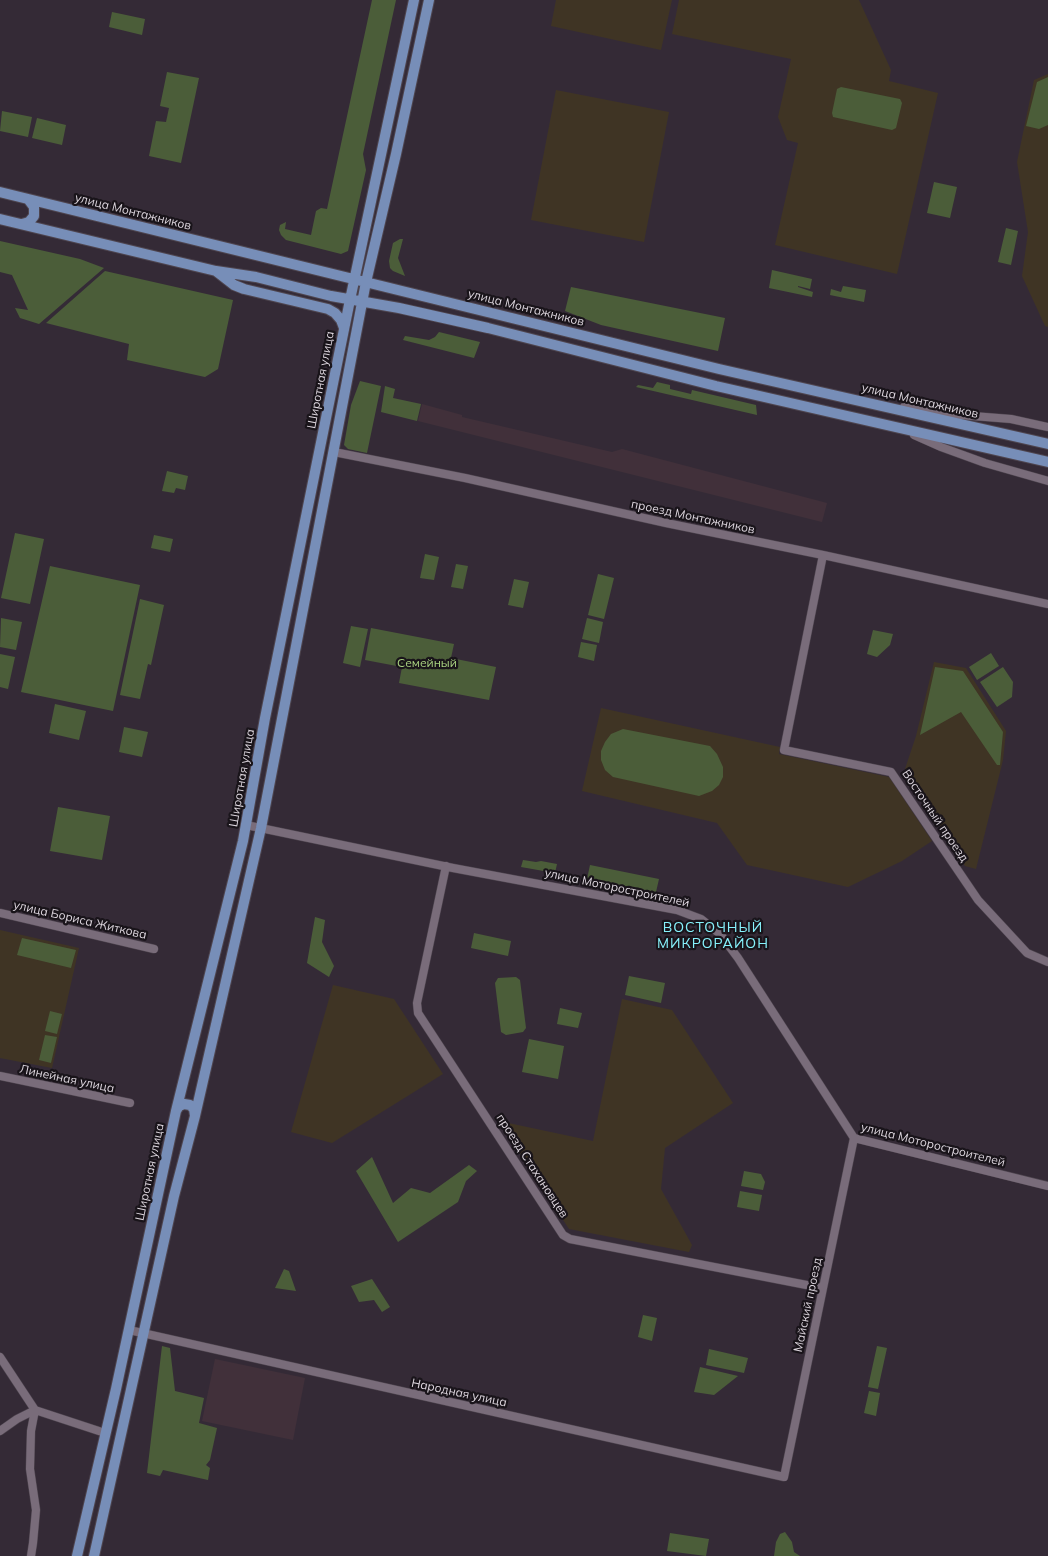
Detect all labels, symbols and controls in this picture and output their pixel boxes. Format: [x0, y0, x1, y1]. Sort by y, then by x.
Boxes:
street label: улица Монтажников [73, 191, 193, 233]
street label: улица Монтажников [466, 287, 586, 329]
street label: Широтная улица [304, 330, 338, 430]
street label: улица Монтажников [860, 381, 980, 421]
street label: проезд Монтажников [630, 497, 756, 537]
park label: Семейный [397, 656, 457, 670]
street label: Широтная улица [226, 728, 258, 828]
street label: Восточный проезд [899, 767, 971, 865]
street label: улица Моторостроителей [543, 866, 691, 910]
street label: улица Бориса Житкова [12, 898, 148, 942]
district label: ВОСТОЧНЫЙ МИКРОРАЙОН [656, 920, 770, 952]
street label: Линейная улица [18, 1062, 116, 1096]
street label: проезд Стахановцев [493, 1111, 571, 1221]
street label: улица Моторостроителей [859, 1120, 1007, 1170]
street label: Широтная улица [133, 1122, 167, 1222]
street label: Майский проезд [791, 1256, 825, 1354]
street label: Народная улица [410, 1376, 508, 1410]

